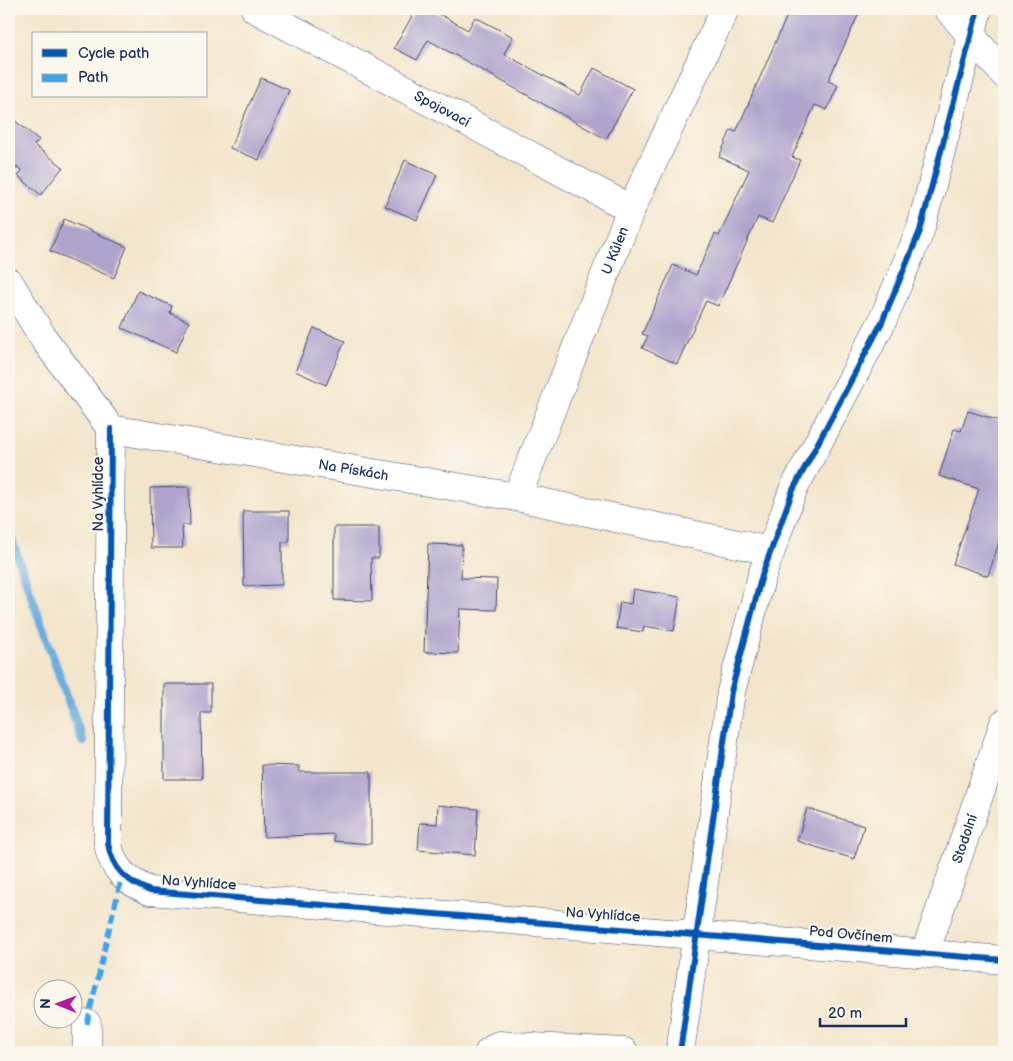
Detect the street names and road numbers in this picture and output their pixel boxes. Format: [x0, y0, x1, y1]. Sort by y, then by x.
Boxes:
street label: Spojovací [411, 87, 473, 131]
street label: U Kůlen [598, 224, 632, 277]
street label: Na Pískách [317, 456, 390, 484]
street label: Na Vyhlídce [90, 457, 107, 531]
street label: Stodolní [949, 811, 981, 865]
street label: Na Vyhlídce [161, 871, 237, 894]
street label: Na Vyhlídce [565, 903, 641, 926]
street label: Pod Ovčínem [808, 922, 893, 947]

